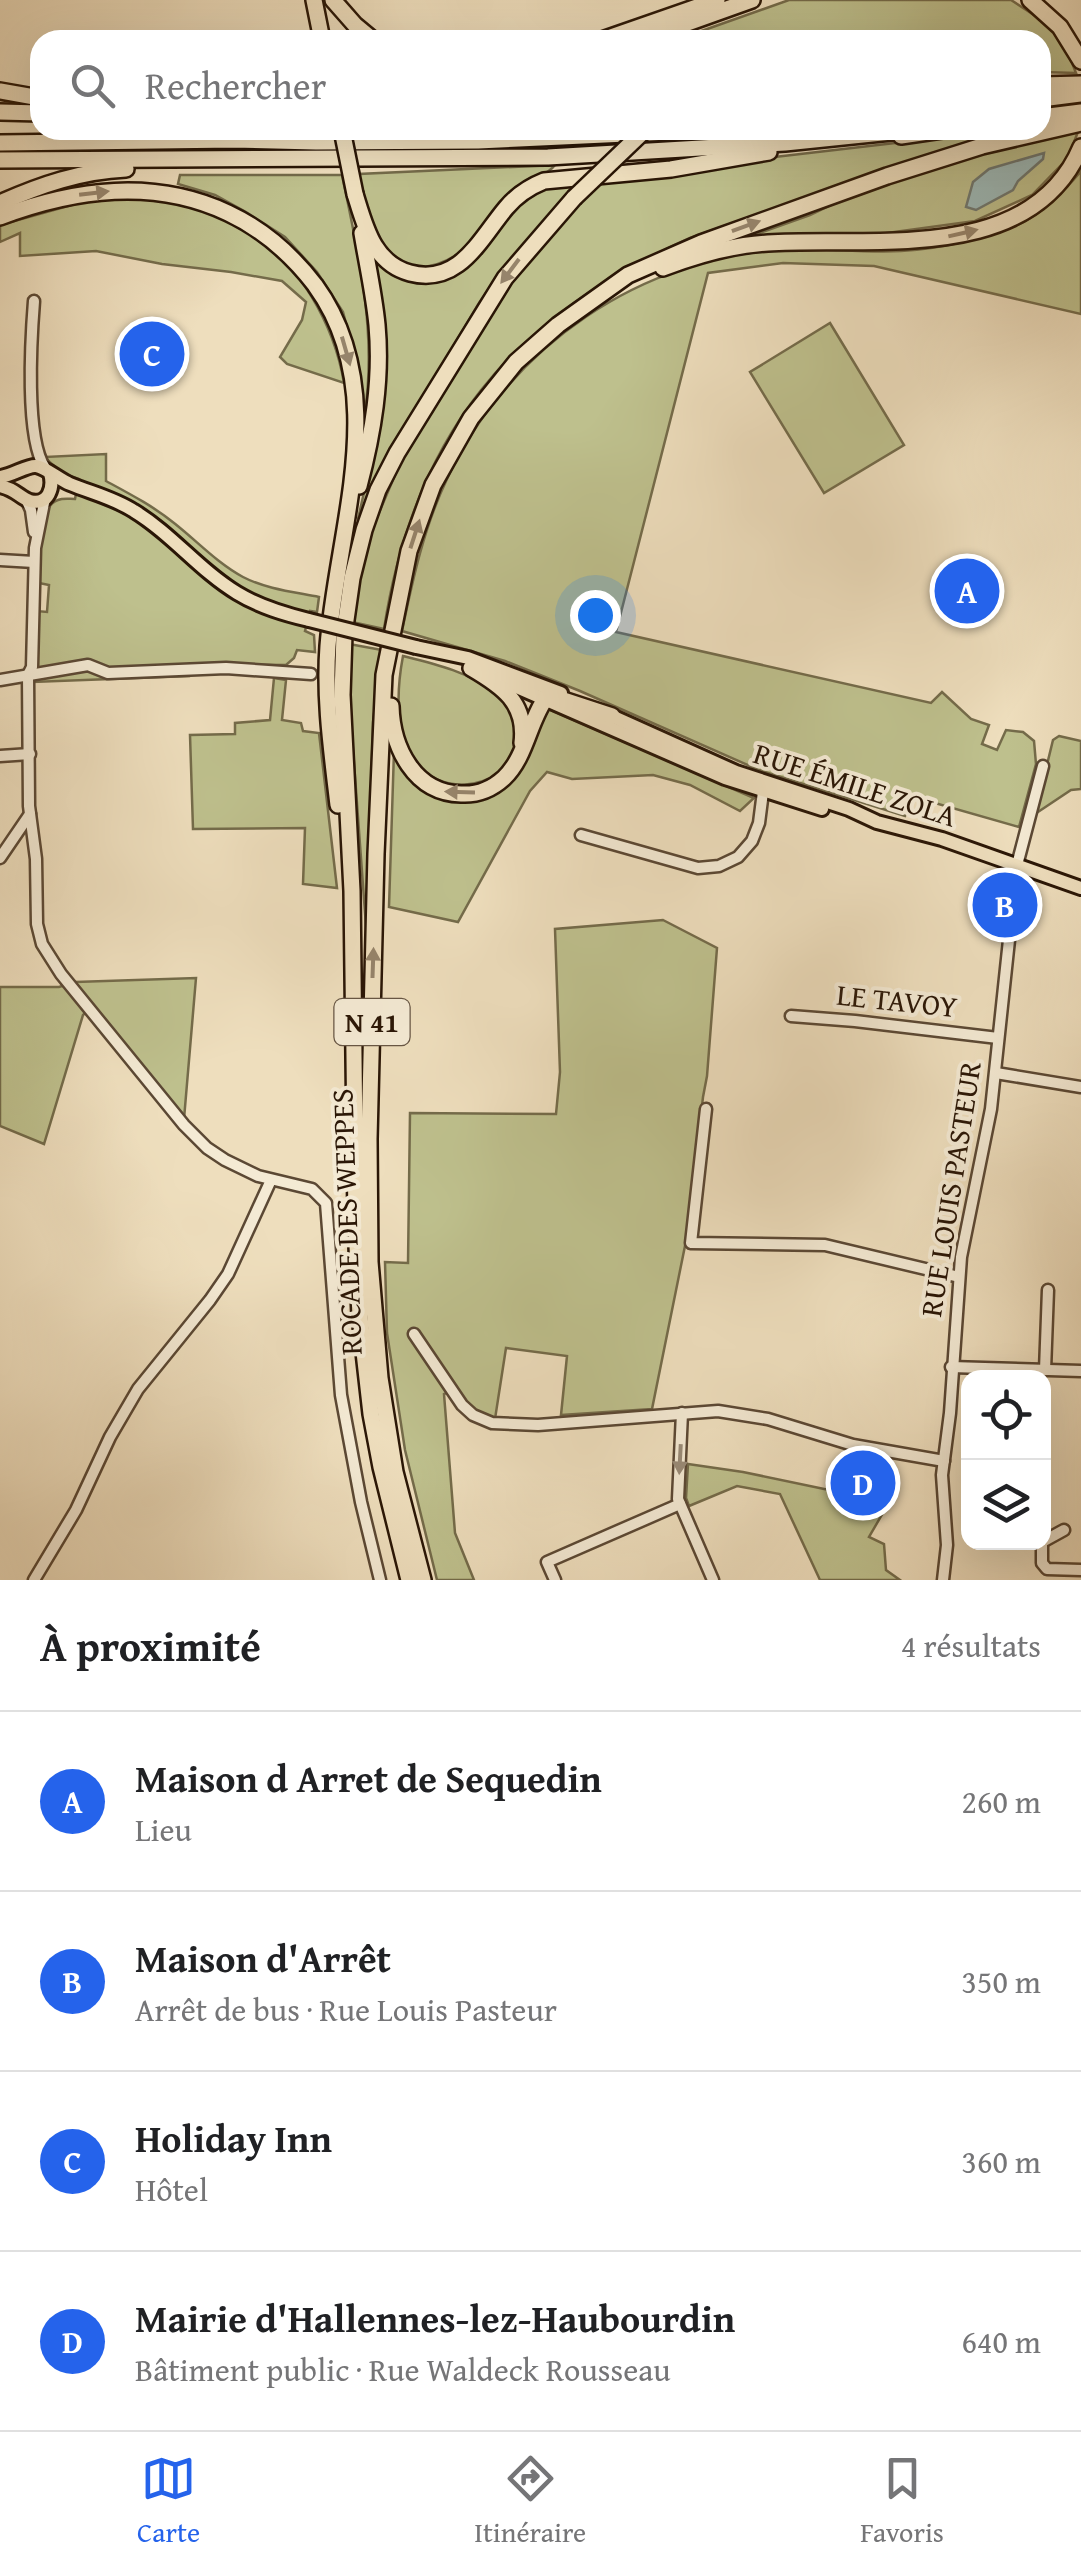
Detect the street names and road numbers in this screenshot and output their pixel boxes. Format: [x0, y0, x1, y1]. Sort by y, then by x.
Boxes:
street label: RUE ÉMILE ZOLA [748, 730, 963, 838]
street label: LE TAVOY [835, 972, 960, 1028]
road number: N 41 [334, 999, 410, 1045]
street label: RUE LOUIS PASTEUR [908, 1057, 992, 1320]
street label: ROCADE DES WEPPES [319, 1088, 373, 1356]

